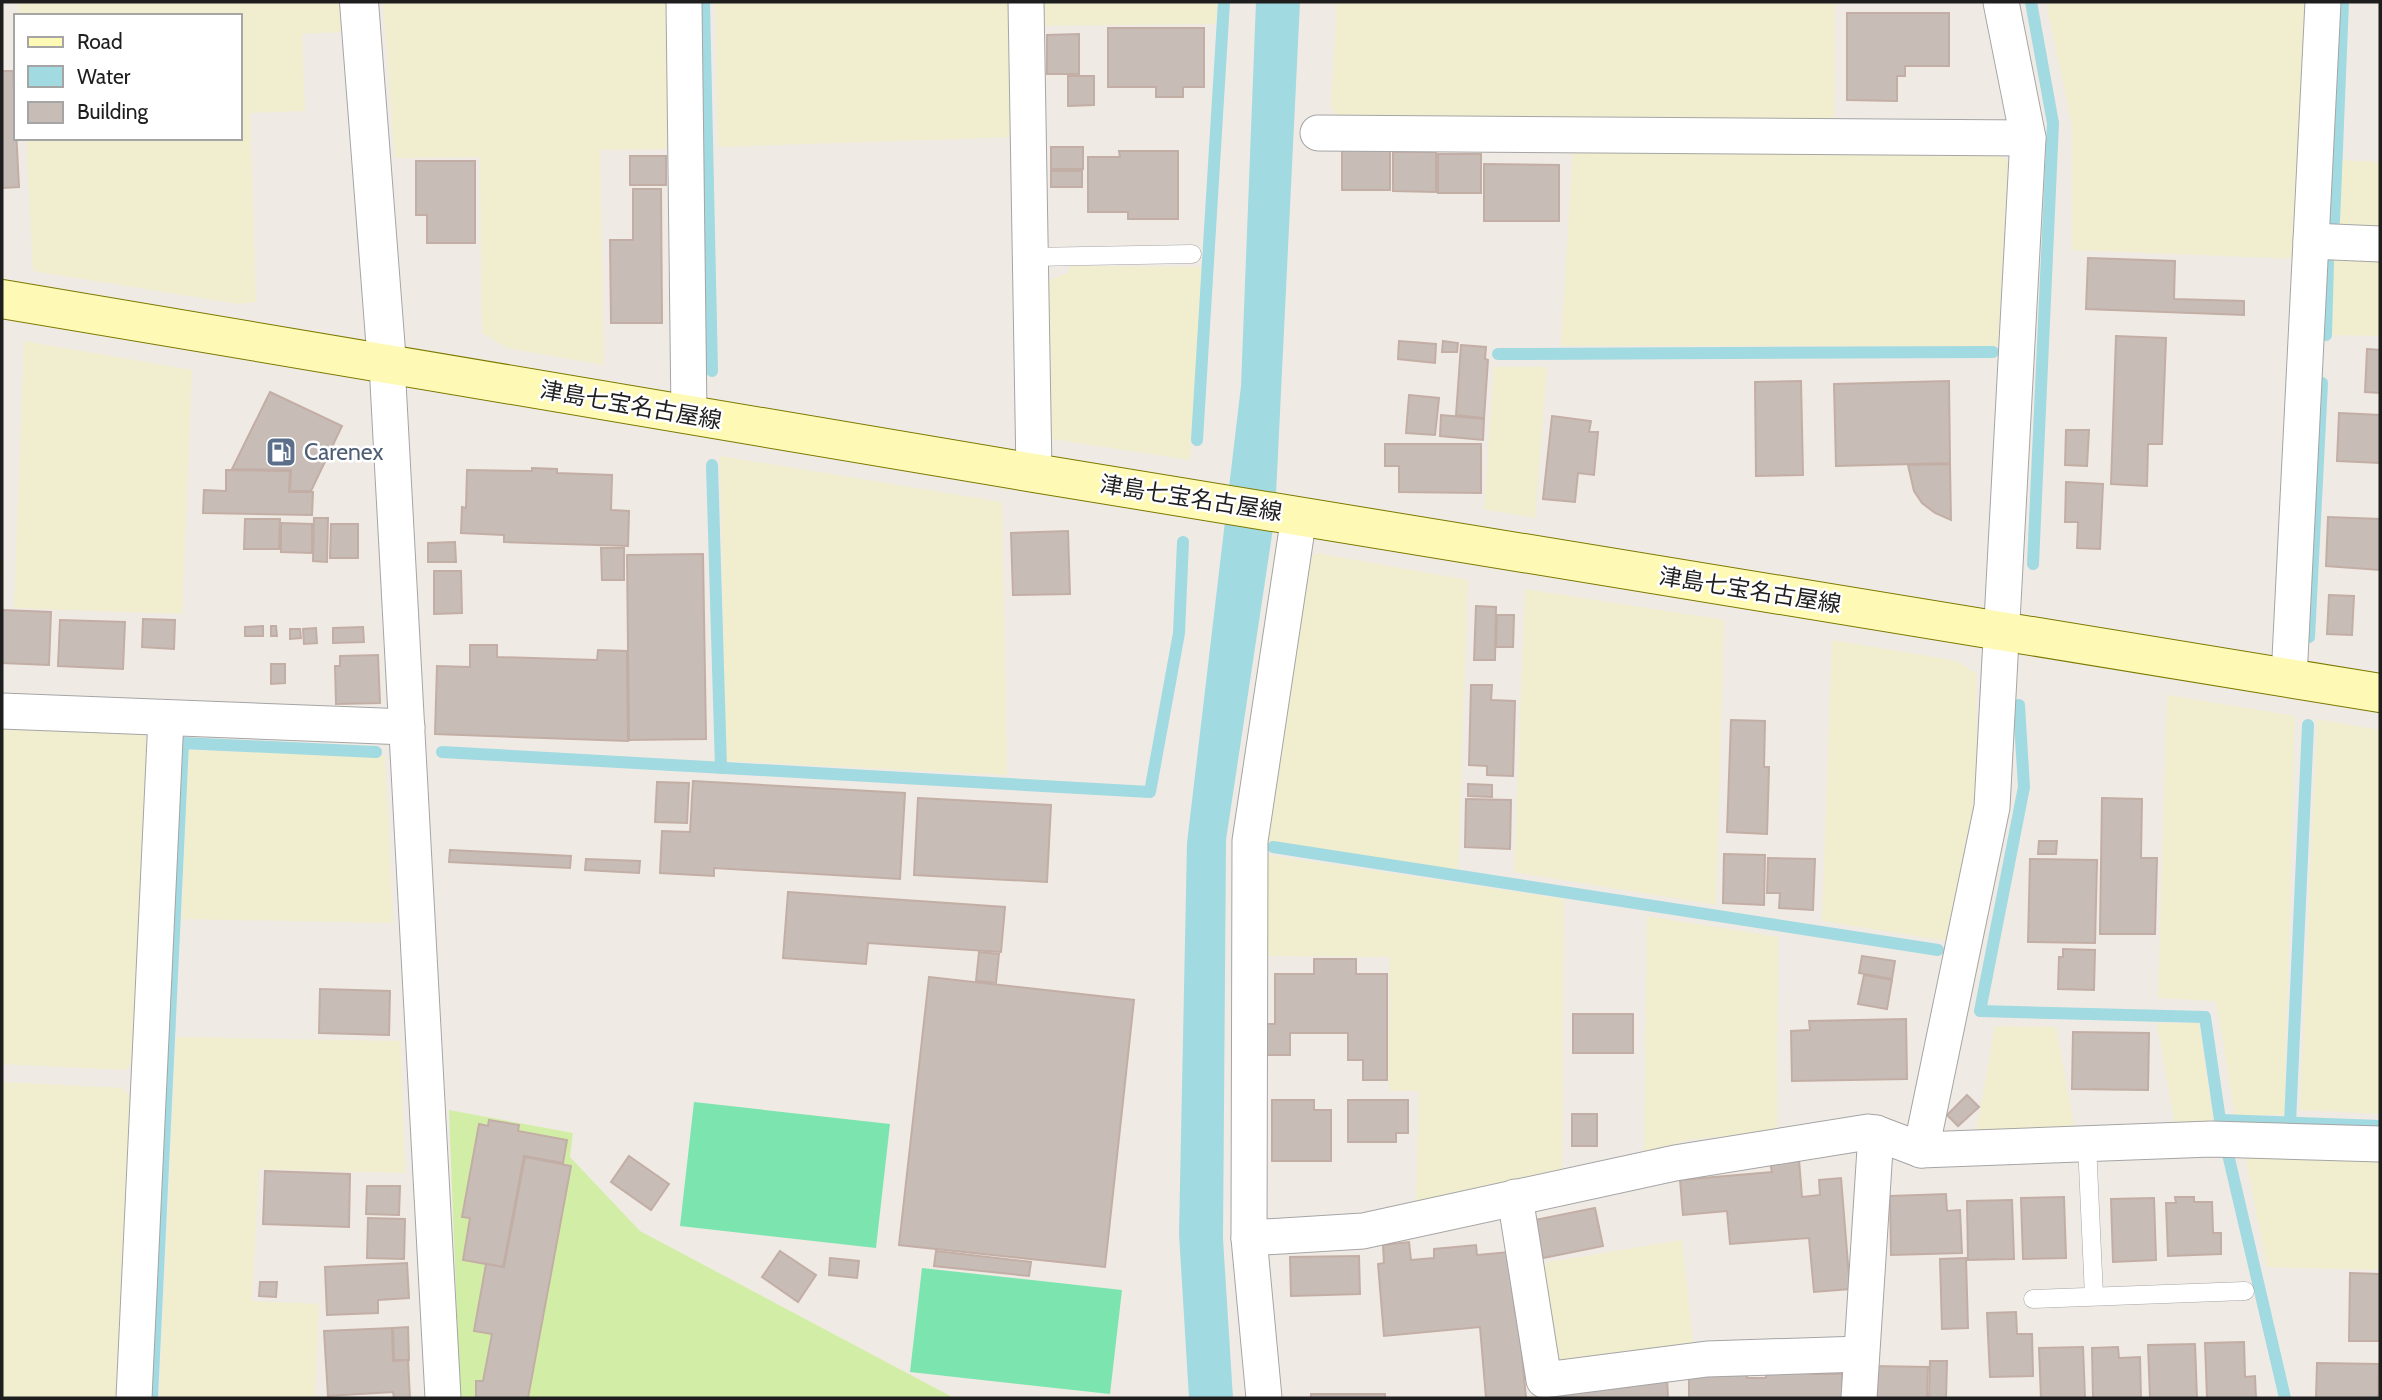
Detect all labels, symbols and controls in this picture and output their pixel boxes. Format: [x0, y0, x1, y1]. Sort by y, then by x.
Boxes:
legend [14, 14, 242, 140]
text: Road [77, 29, 123, 54]
text: Water [77, 64, 131, 89]
text: Building [77, 99, 149, 124]
street label: 津島七宝名古屋線 [538, 375, 724, 435]
fuel station icon: Carenex [264, 435, 298, 469]
place label: Carenex [304, 438, 383, 466]
street label: 津島七宝名古屋線 [1098, 470, 1284, 526]
street label: 津島七宝名古屋線 [1657, 562, 1843, 618]

